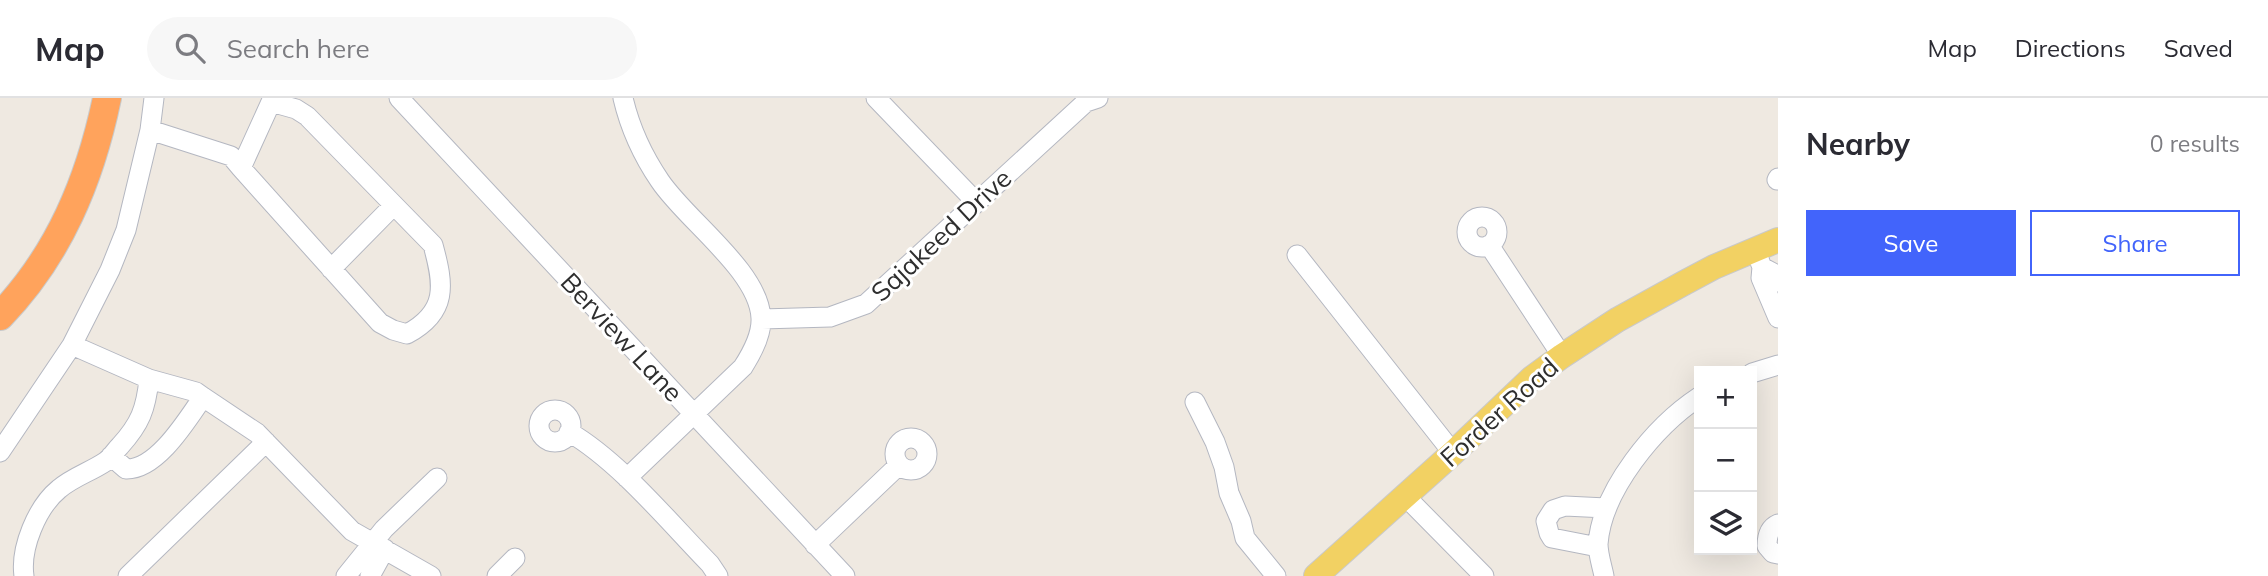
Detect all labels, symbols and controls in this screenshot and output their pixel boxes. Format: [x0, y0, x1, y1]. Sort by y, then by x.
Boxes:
search box [147, 17, 637, 80]
text: Map [35, 28, 105, 69]
icon: search [171, 29, 209, 67]
text: Search here [227, 32, 370, 65]
text: Map [1927, 33, 1977, 63]
text: Directions [2015, 33, 2126, 63]
text: Saved [2164, 33, 2233, 63]
text: Nearby [1806, 125, 1910, 163]
text: 0 results [2150, 129, 2240, 158]
street label: Sajakeed Drive [864, 162, 1018, 308]
button: Save [1806, 210, 2016, 276]
button: Share [2030, 210, 2240, 276]
street label: Berview Lane [554, 266, 690, 408]
street label: Forder Road [1433, 350, 1565, 474]
map controls [1694, 366, 1757, 555]
button: + [1694, 366, 1757, 429]
button: − [1694, 429, 1757, 492]
button: layers [1694, 492, 1757, 555]

